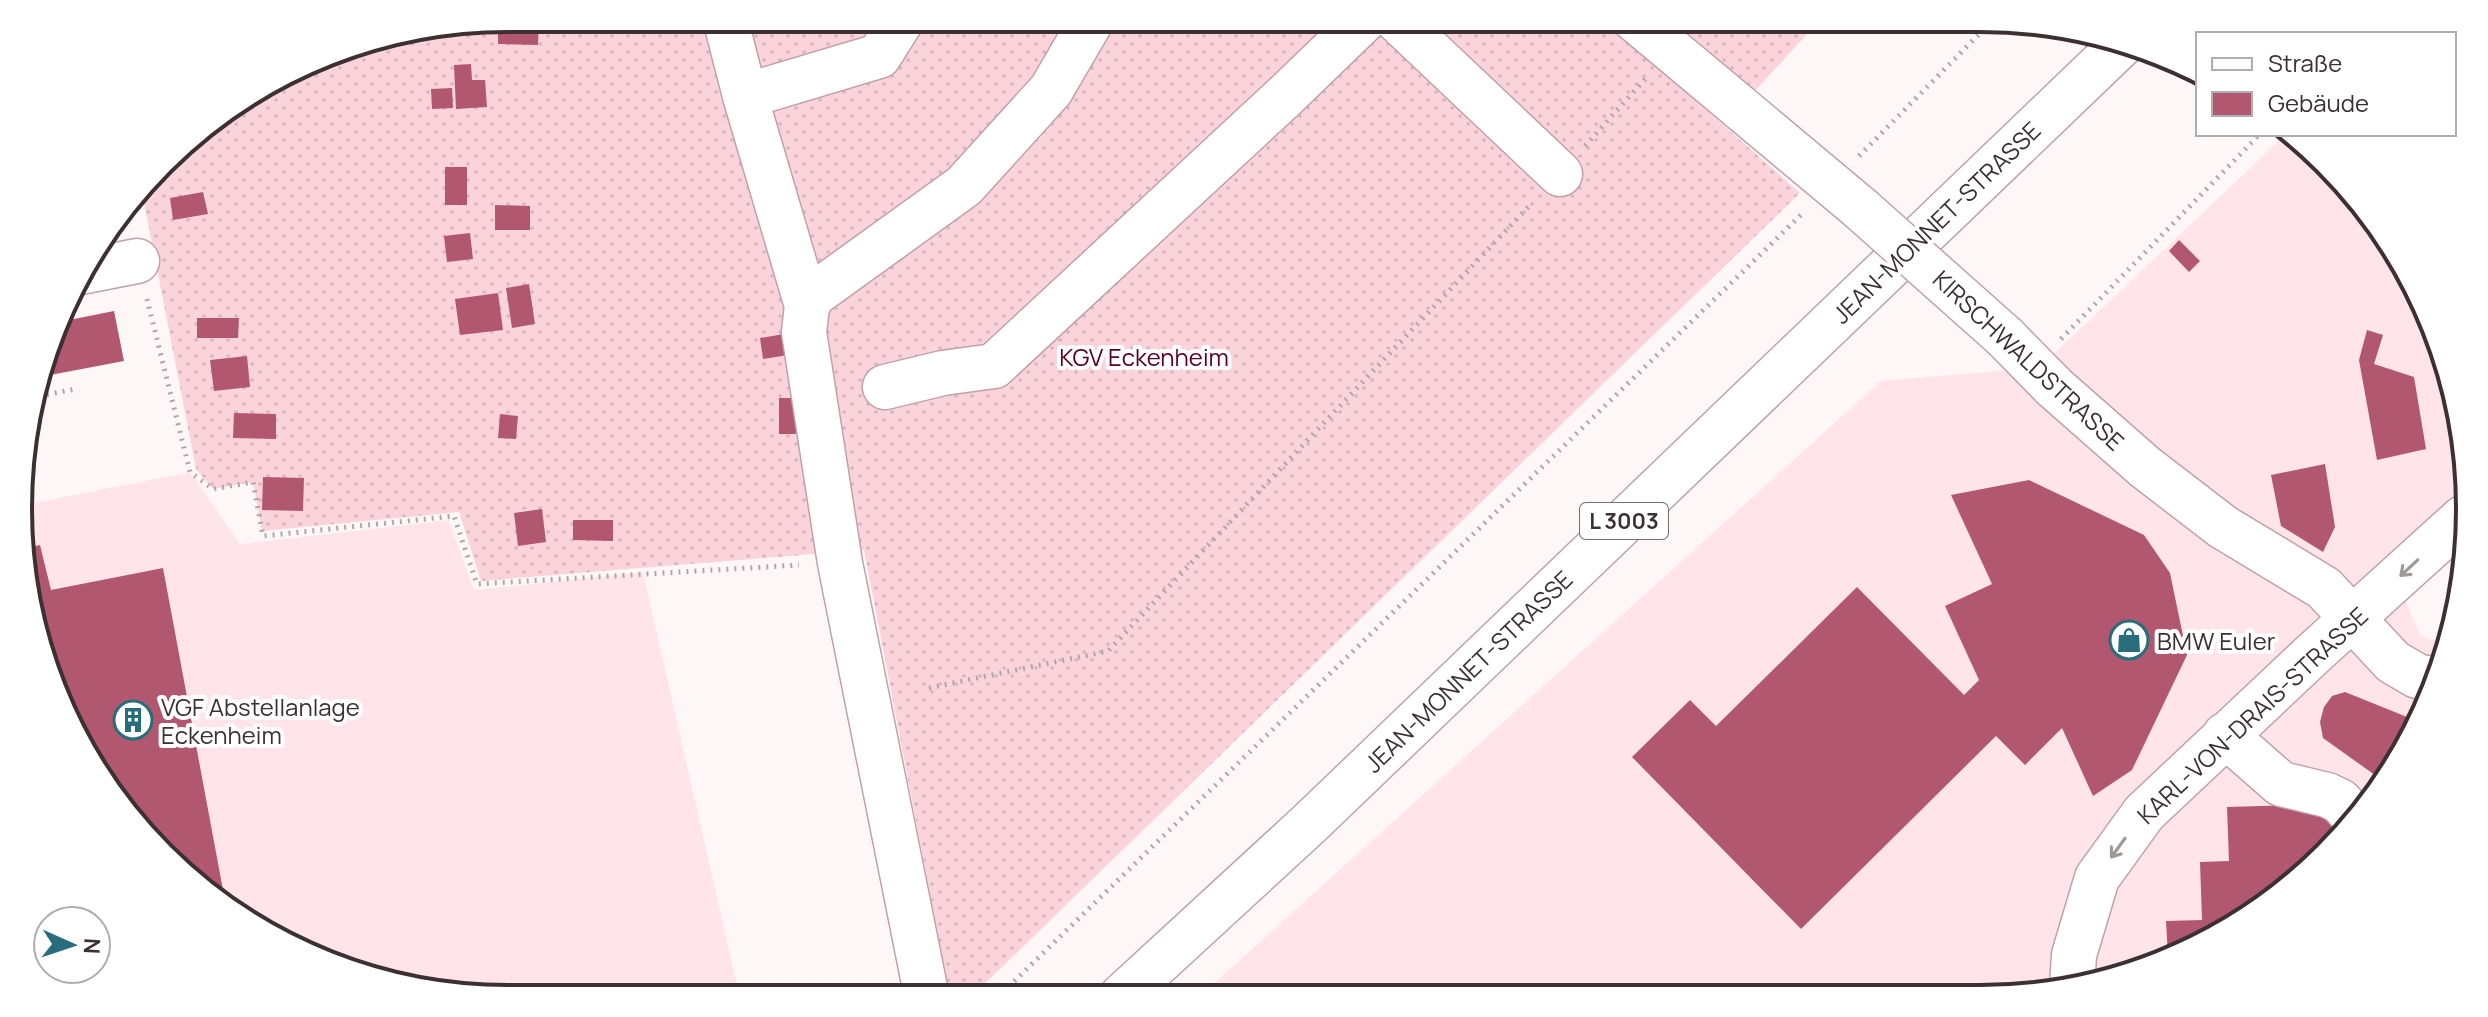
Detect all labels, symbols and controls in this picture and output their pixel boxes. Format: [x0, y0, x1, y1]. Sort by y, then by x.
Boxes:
legend [2196, 32, 2456, 136]
text: Straße [2268, 46, 2342, 79]
text: Gebäude [2268, 86, 2369, 119]
street label: JEAN-MONNET-STRASSE [1825, 114, 2047, 330]
street label: KIRSCHWALDSTRASSE [1926, 263, 2132, 457]
park label: KGV Eckenheim [1059, 340, 1229, 373]
road number: L 3003 [1580, 503, 1668, 539]
one-way arrow [2399, 559, 2419, 577]
street label: JEAN-MONNET-STRASSE [1357, 563, 1579, 779]
street label: KARL-VON-DRAIS-STRASSE [2129, 599, 2375, 831]
shop icon: BMW Euler [2108, 619, 2150, 661]
place label: BMW Euler [2157, 624, 2276, 657]
place label: VGF Abstellanlage Eckenheim [161, 690, 360, 751]
building icon: VGF Abstellanlage Eckenheim [112, 699, 154, 741]
one-way arrow [2110, 837, 2127, 859]
north arrow [32, 905, 112, 985]
text: N [77, 937, 107, 955]

